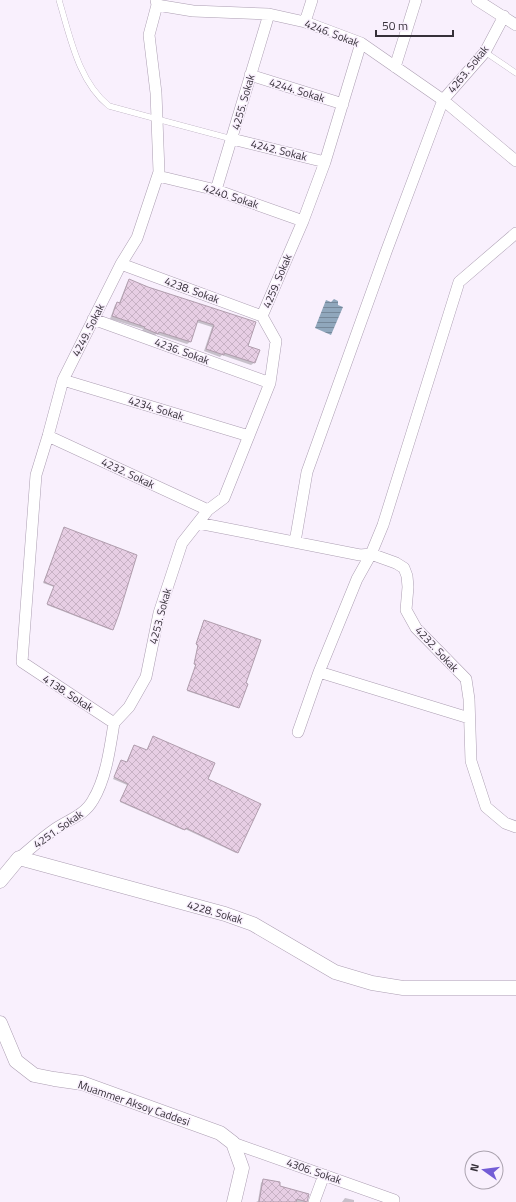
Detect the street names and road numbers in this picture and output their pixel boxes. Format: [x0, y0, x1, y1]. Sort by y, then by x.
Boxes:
street label: 4246. Sokak [302, 15, 362, 51]
street label: 4263. Sokak [444, 41, 493, 96]
street label: 4255. Sokak [227, 72, 259, 132]
street label: 4244. Sokak [267, 74, 327, 106]
street label: 4242. Sokak [249, 135, 309, 165]
street label: 4240. Sokak [201, 180, 261, 213]
street label: 4259. Sokak [258, 251, 296, 310]
street label: 4238. Sokak [162, 273, 222, 308]
street label: 4249. Sokak [68, 300, 108, 359]
street label: 4236. Sokak [152, 334, 212, 369]
street label: 4234. Sokak [126, 392, 186, 424]
street label: 4232. Sokak [99, 454, 158, 493]
street label: 4253. Sokak [145, 586, 175, 646]
street label: 4232. Sokak [412, 623, 463, 676]
street label: 4138. Sokak [40, 671, 97, 716]
street label: 4251. Sokak [30, 806, 87, 852]
street label: 4228. Sokak [185, 896, 245, 928]
street label: Muammer Aksoy Caddesi [76, 1076, 192, 1130]
street label: 4306. Sokak [284, 1154, 344, 1188]

